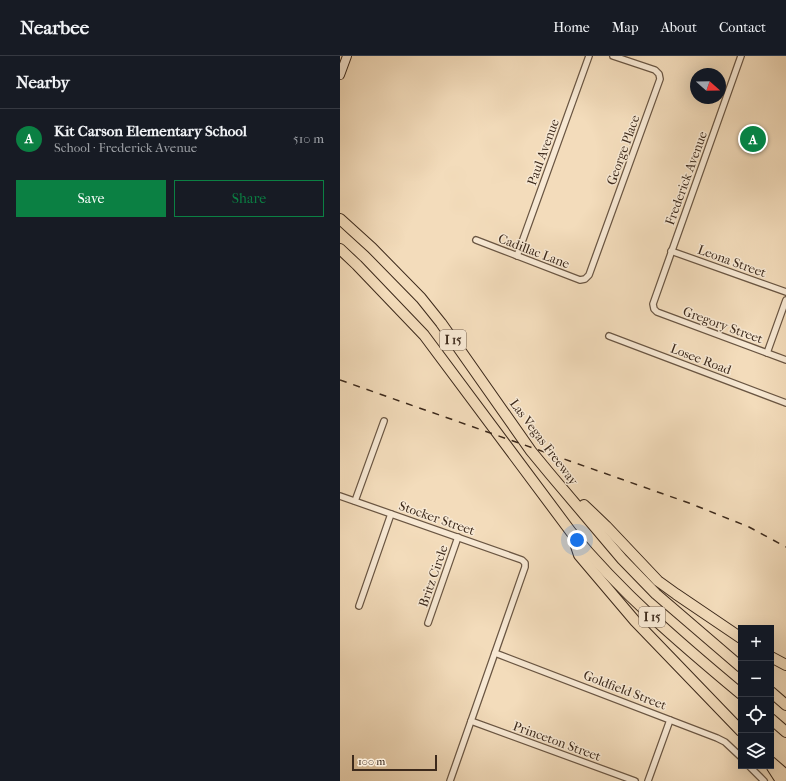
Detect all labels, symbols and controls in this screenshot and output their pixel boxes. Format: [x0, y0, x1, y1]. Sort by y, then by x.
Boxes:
text: Nearbee [20, 17, 89, 39]
text: Home [553, 19, 590, 36]
text: Map [612, 19, 639, 36]
text: About [661, 19, 697, 36]
text: Contact [719, 19, 766, 36]
north arrow [690, 68, 726, 104]
text: Nearby [16, 72, 70, 92]
street label: George Place [603, 112, 643, 187]
street label: Paul Avenue [524, 116, 562, 187]
text: Kit Carson Elementary School [54, 122, 247, 140]
pin: A [740, 124, 766, 154]
street label: Frederick Avenue [662, 128, 710, 227]
text: A [25, 131, 33, 146]
text: 510 m [293, 131, 324, 146]
text: School · Frederick Avenue [54, 140, 197, 155]
button: Save [16, 180, 166, 217]
button: Share [174, 180, 324, 217]
street label: Cadillac Lane [496, 231, 572, 272]
street label: Leona Street [696, 242, 768, 280]
street label: Gregory Street [681, 304, 765, 347]
road number: I 15 [440, 330, 466, 350]
street label: Losee Road [668, 341, 734, 378]
street label: Las Vegas Freeway [507, 396, 582, 489]
street label: Stocker Street [397, 498, 477, 538]
your location [567, 530, 587, 550]
street label: Britz Circle [415, 543, 451, 609]
road number: I 15 [639, 607, 665, 627]
map controls [738, 625, 774, 769]
button: + [738, 625, 774, 661]
button: − [738, 661, 774, 697]
street label: Goldfield Street [581, 667, 669, 713]
button: locate [738, 697, 774, 733]
street label: Princeton Street [511, 718, 603, 764]
button: layers [738, 733, 774, 769]
scale bar [352, 753, 437, 772]
text: 100 m [358, 755, 386, 768]

